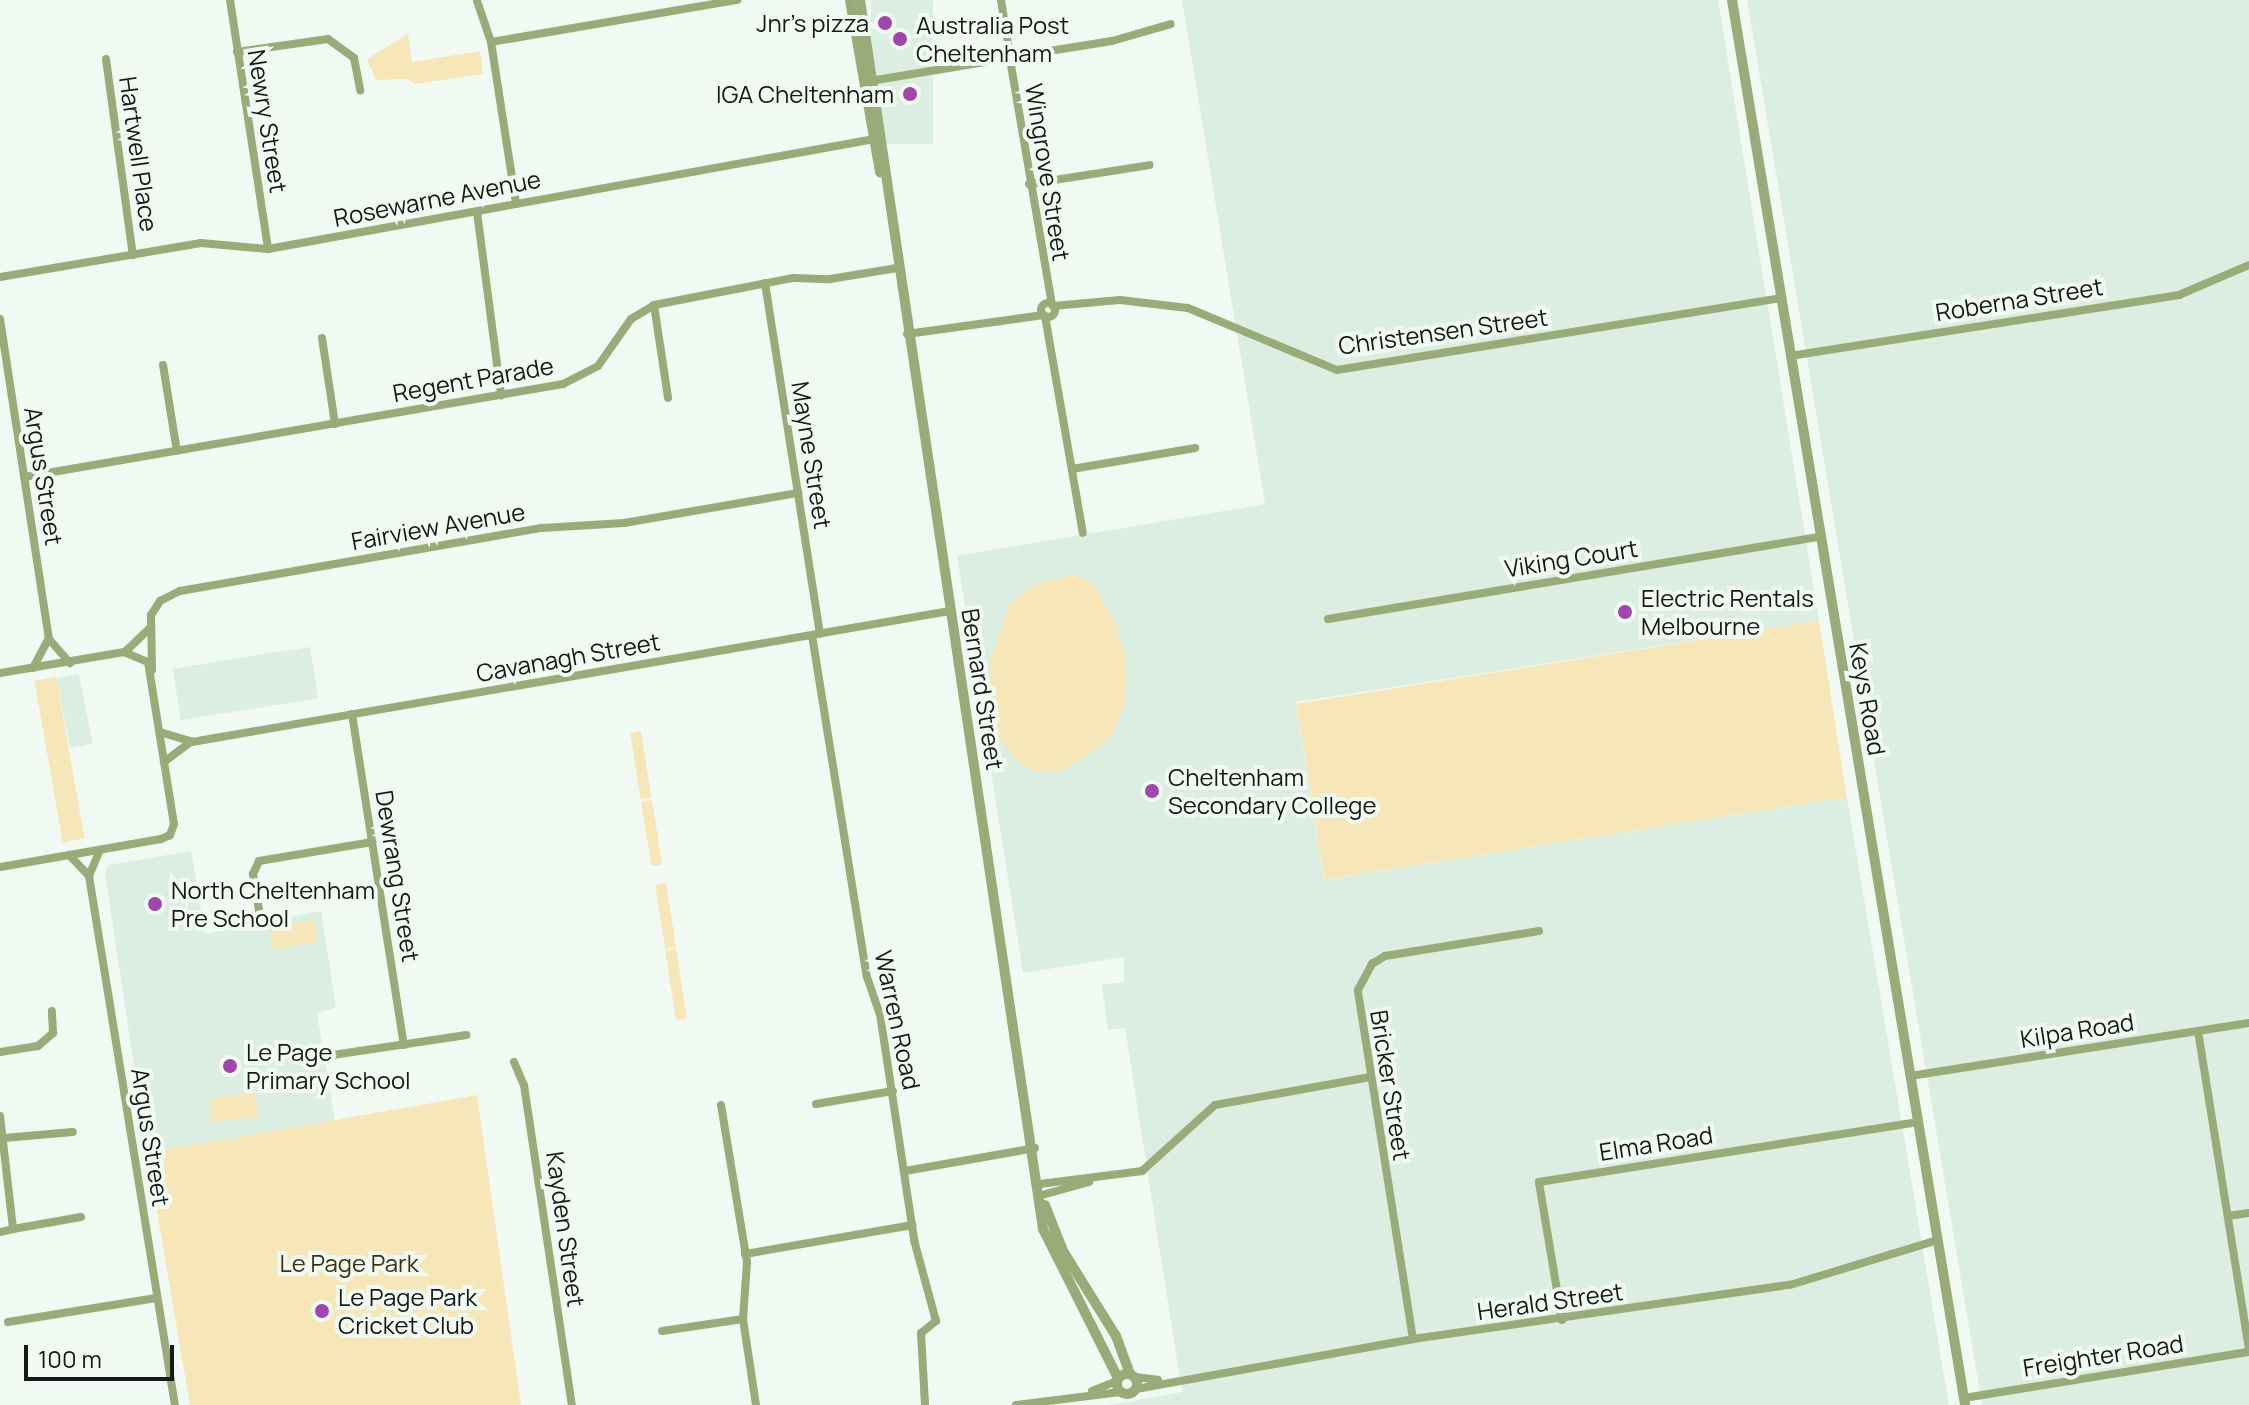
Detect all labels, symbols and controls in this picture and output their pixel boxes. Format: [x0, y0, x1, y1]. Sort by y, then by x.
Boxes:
place label: Jnr's pizza [757, 9, 869, 37]
place label: Australia Post Cheltenham [916, 11, 1069, 67]
marker: Jnr's pizza [876, 14, 894, 32]
marker: Australia Post Cheltenham [891, 30, 909, 48]
street label: Newry Street [242, 47, 294, 195]
street label: Hartwell Place [114, 75, 164, 233]
place label: IGA Cheltenham [716, 80, 894, 108]
street label: Wingrove Street [1020, 81, 1076, 263]
marker: IGA Cheltenham [901, 85, 919, 103]
street label: Rosewarne Avenue [331, 164, 543, 232]
street label: Roberna Street [1933, 272, 2105, 326]
street label: Christensen Street [1336, 302, 1550, 360]
street label: Regent Parade [390, 351, 556, 407]
street label: Mayne Street [786, 379, 838, 531]
street label: Argus Street [19, 405, 69, 547]
street label: Fairview Avenue [349, 497, 527, 555]
street label: Viking Court [1502, 533, 1640, 583]
place label: Electric Rentals Melbourne [1641, 584, 1814, 640]
marker: Electric Rentals Melbourne [1616, 603, 1634, 621]
street label: Bernard Street [956, 606, 1010, 772]
street label: Cavanagh Street [474, 627, 662, 687]
street label: Keys Road [1844, 640, 1892, 758]
place label: Cheltenham Secondary College [1168, 763, 1376, 819]
marker: Cheltenham Secondary College [1143, 782, 1161, 800]
street label: Dewrang Street [370, 788, 426, 964]
place label: North Cheltenham Pre School [171, 876, 375, 932]
marker: North Cheltenham Pre School [146, 895, 164, 913]
street label: Warren Road [869, 948, 927, 1092]
street label: Kilpa Road [2018, 1007, 2136, 1053]
street label: Bricker Street [1365, 1008, 1417, 1162]
place label: Le Page Primary School [246, 1038, 411, 1094]
marker: Le Page Primary School [221, 1057, 239, 1075]
street label: Argus Street [126, 1066, 176, 1208]
street label: Elma Road [1597, 1120, 1715, 1166]
street label: Kayden Street [541, 1150, 591, 1308]
park label: Le Page Park [279, 1249, 419, 1277]
street label: Herald Street [1475, 1277, 1625, 1325]
place label: Le Page Park Cricket Club [338, 1283, 477, 1339]
marker: Le Page Park Cricket Club [313, 1302, 331, 1320]
street label: Freighter Road [2021, 1328, 2185, 1382]
scale bar [28, 1329, 178, 1379]
text: 100 m [38, 1342, 102, 1375]

